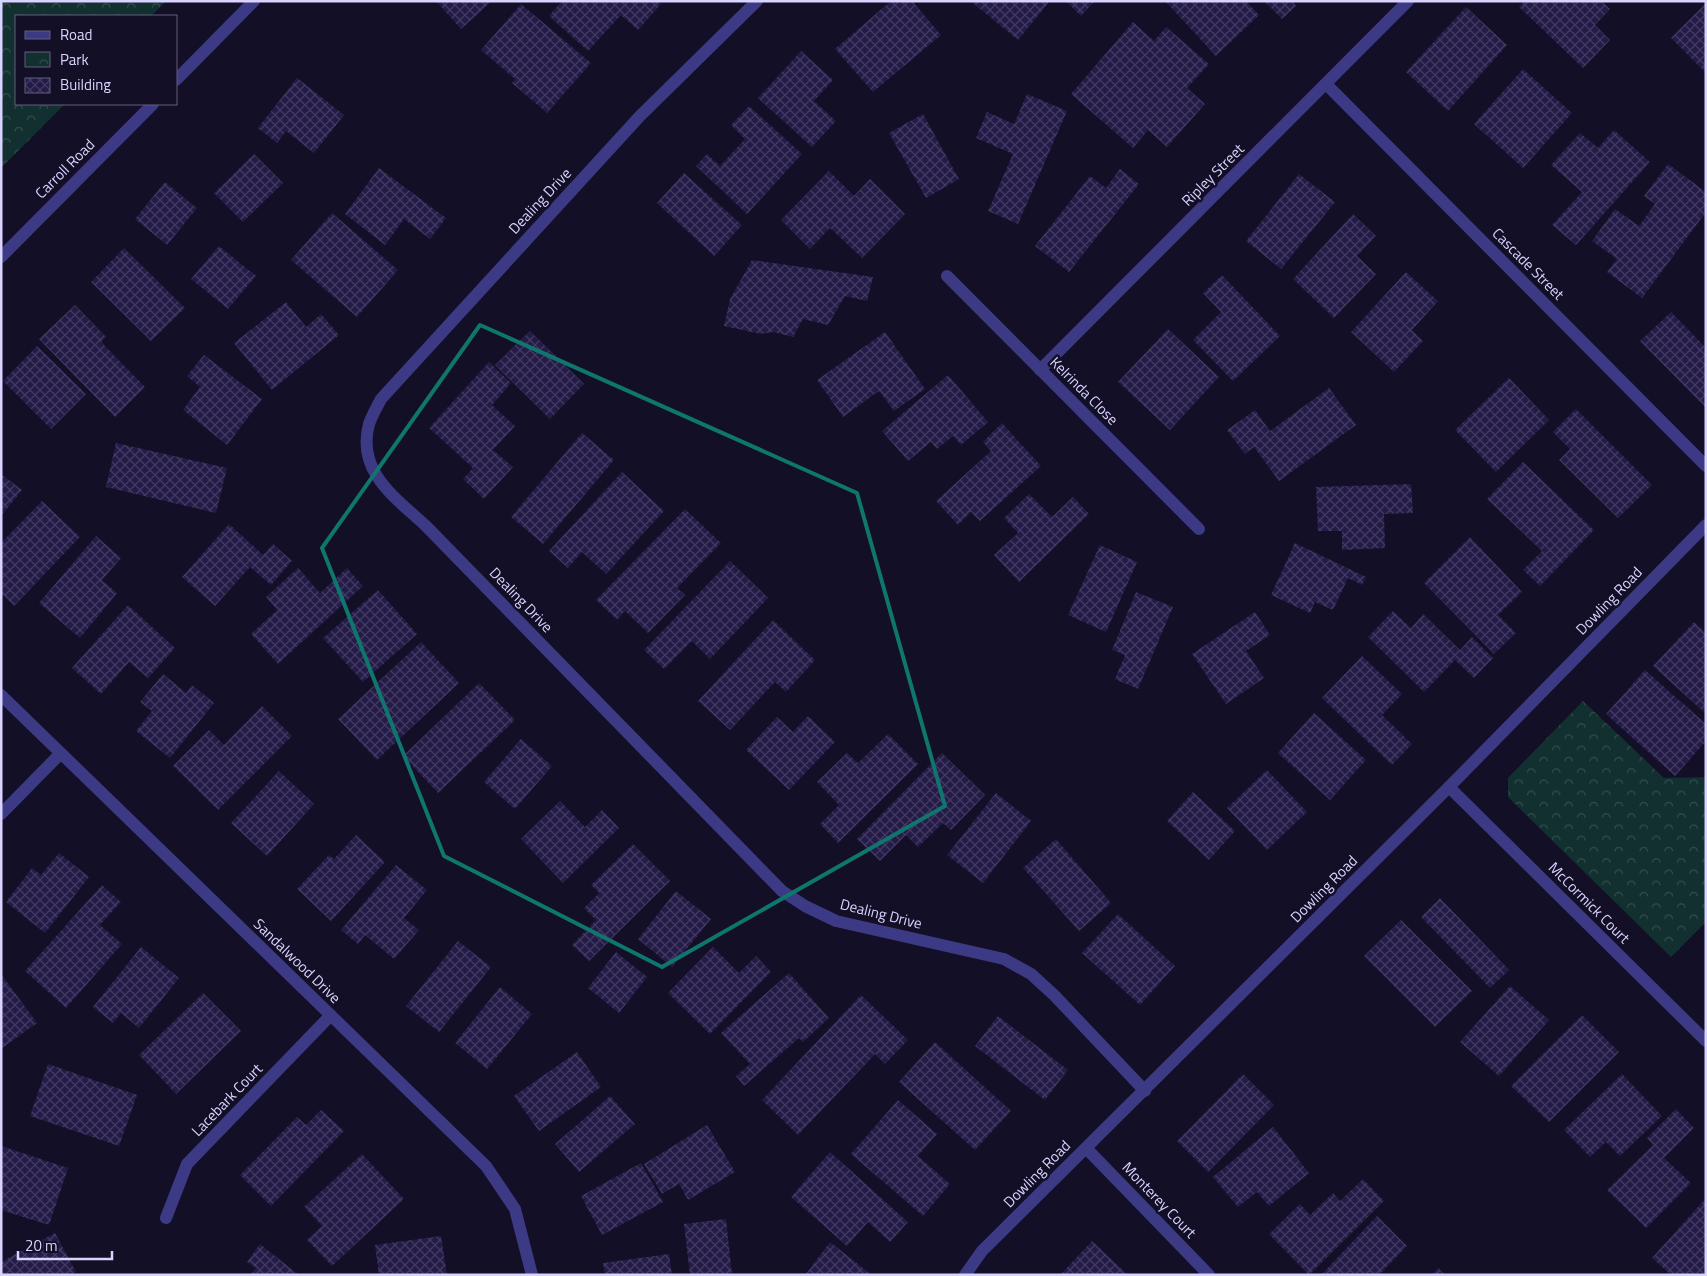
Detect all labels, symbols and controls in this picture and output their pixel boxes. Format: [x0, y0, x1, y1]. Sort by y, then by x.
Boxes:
legend [15, 15, 178, 105]
text: Road [60, 23, 92, 46]
text: Park [60, 48, 89, 71]
text: Building [60, 73, 111, 96]
street label: Carroll Road [29, 133, 100, 204]
street label: Ripley Street [1176, 138, 1250, 211]
street label: Dealing Drive [503, 162, 576, 239]
street label: Cascade Street [1487, 222, 1570, 306]
street label: Kelrinda Close [1045, 351, 1124, 430]
street label: Dowling Road [1570, 561, 1647, 640]
street label: Dealing Drive [484, 562, 559, 638]
street label: Dowling Road [1285, 850, 1363, 928]
street label: McCormick Court [1543, 857, 1636, 949]
street label: Dealing Drive [838, 892, 924, 935]
street label: Sandalwood Drive [248, 913, 346, 1008]
street label: Lacebark Court [186, 1057, 268, 1142]
street label: Dowling Road [998, 1135, 1076, 1213]
street label: Monterey Court [1117, 1156, 1202, 1244]
scale bar [18, 1228, 111, 1260]
text: 20 m [25, 1234, 58, 1257]

